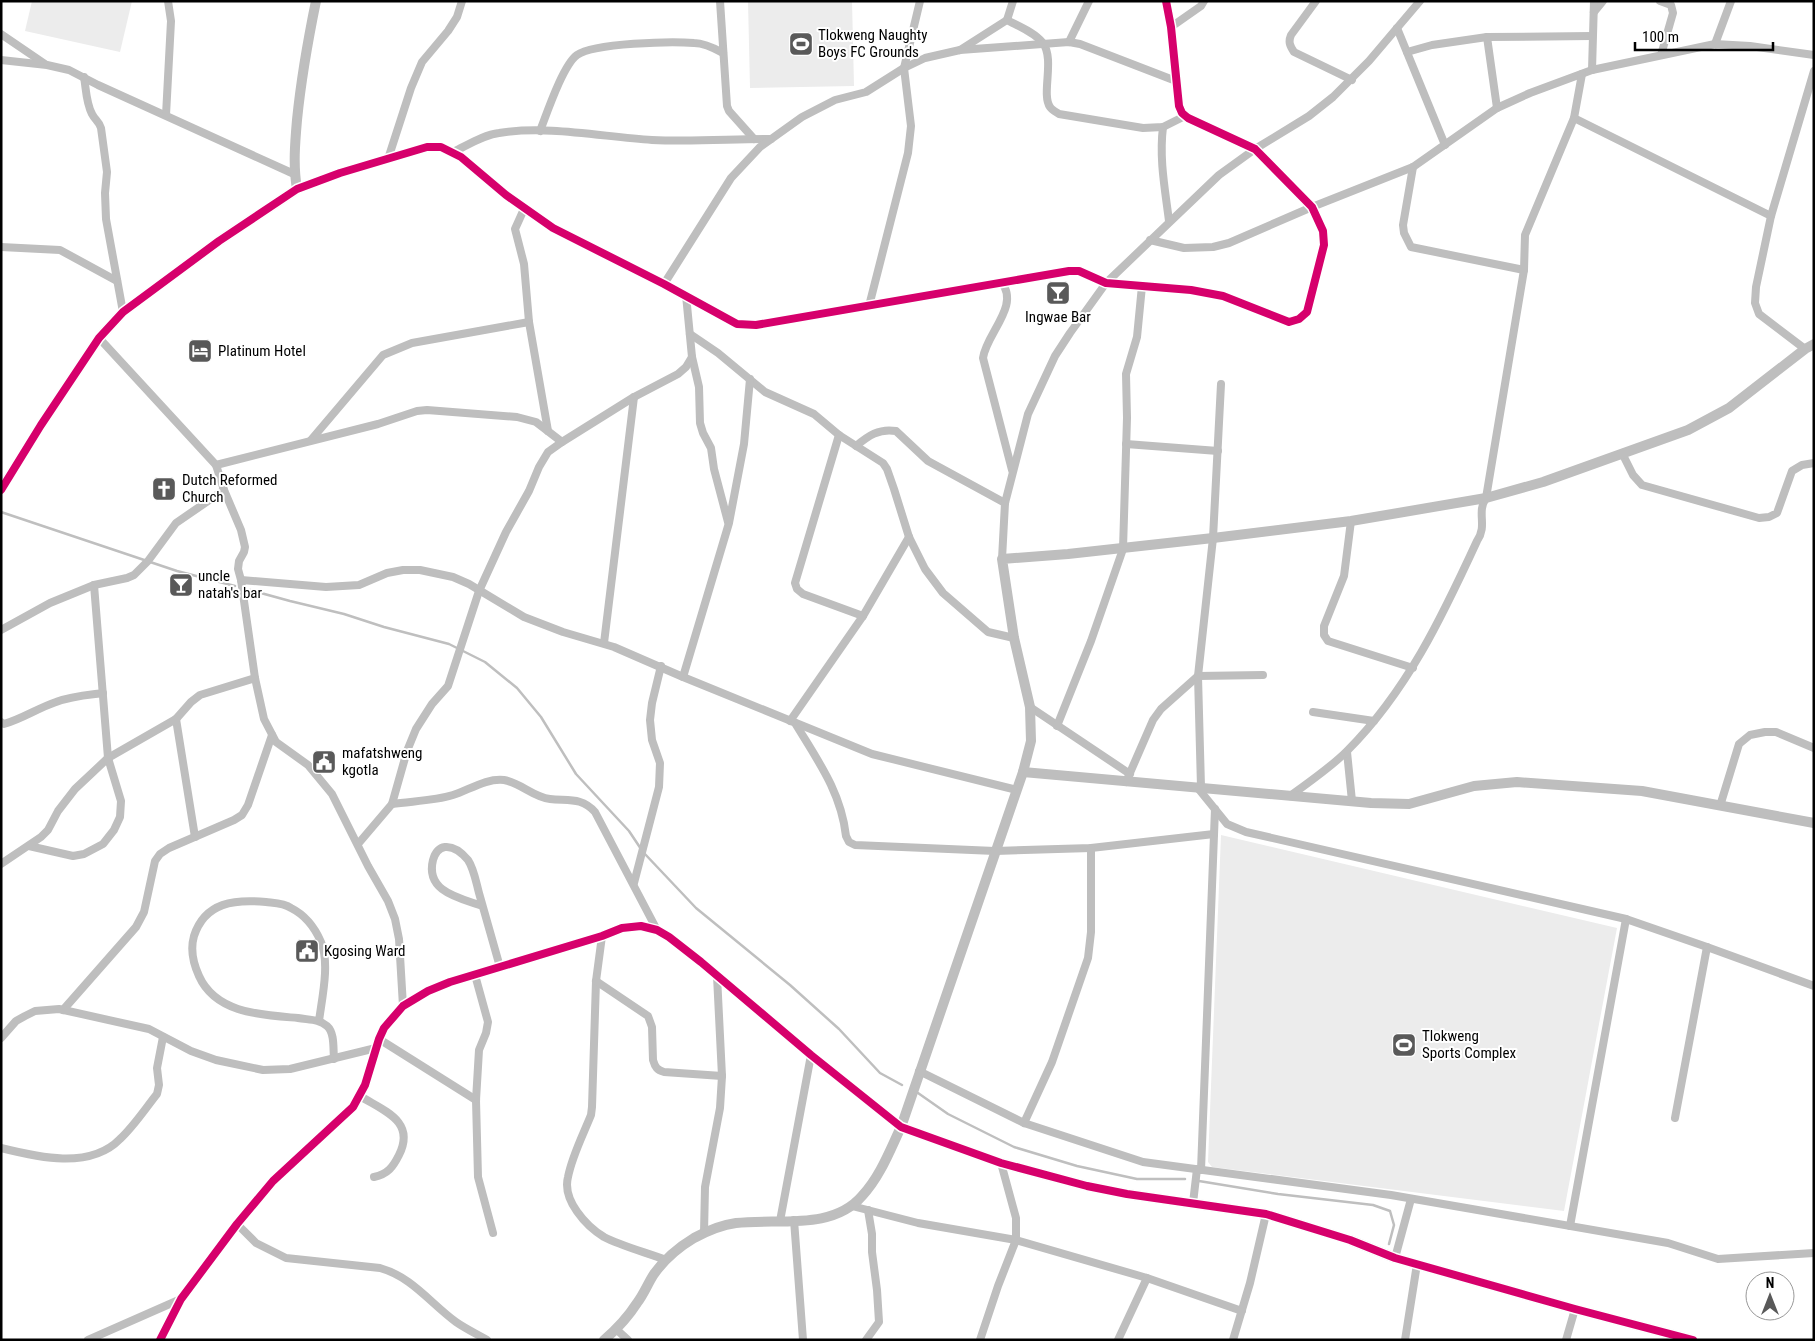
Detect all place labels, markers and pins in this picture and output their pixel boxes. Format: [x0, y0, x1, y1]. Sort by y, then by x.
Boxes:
place label: Tlokweng Naughty Boys FC Grounds [818, 26, 927, 61]
sports icon: Tlokweng Naughty Boys FC Grounds [788, 31, 814, 57]
bar icon: Ingwae Bar [1045, 280, 1071, 306]
place label: Ingwae Bar [1025, 308, 1091, 326]
hotel icon: Platinum Hotel [187, 338, 213, 364]
place label: Platinum Hotel [218, 342, 306, 360]
place label: Dutch Reformed Church [182, 471, 277, 506]
church icon: Dutch Reformed Church [151, 476, 177, 502]
place label: uncle natah's bar [198, 567, 262, 602]
bar icon: uncle natah's bar [168, 572, 194, 598]
place label: mafatshweng kgotla [342, 744, 422, 779]
public building icon: mafatshweng kgotla [311, 749, 337, 775]
public building icon: Kgosing Ward [294, 938, 320, 964]
place label: Kgosing Ward [324, 942, 406, 960]
place label: Tlokweng Sports Complex [1422, 1027, 1517, 1062]
sports icon: Tlokweng Sports Complex [1391, 1032, 1417, 1058]

